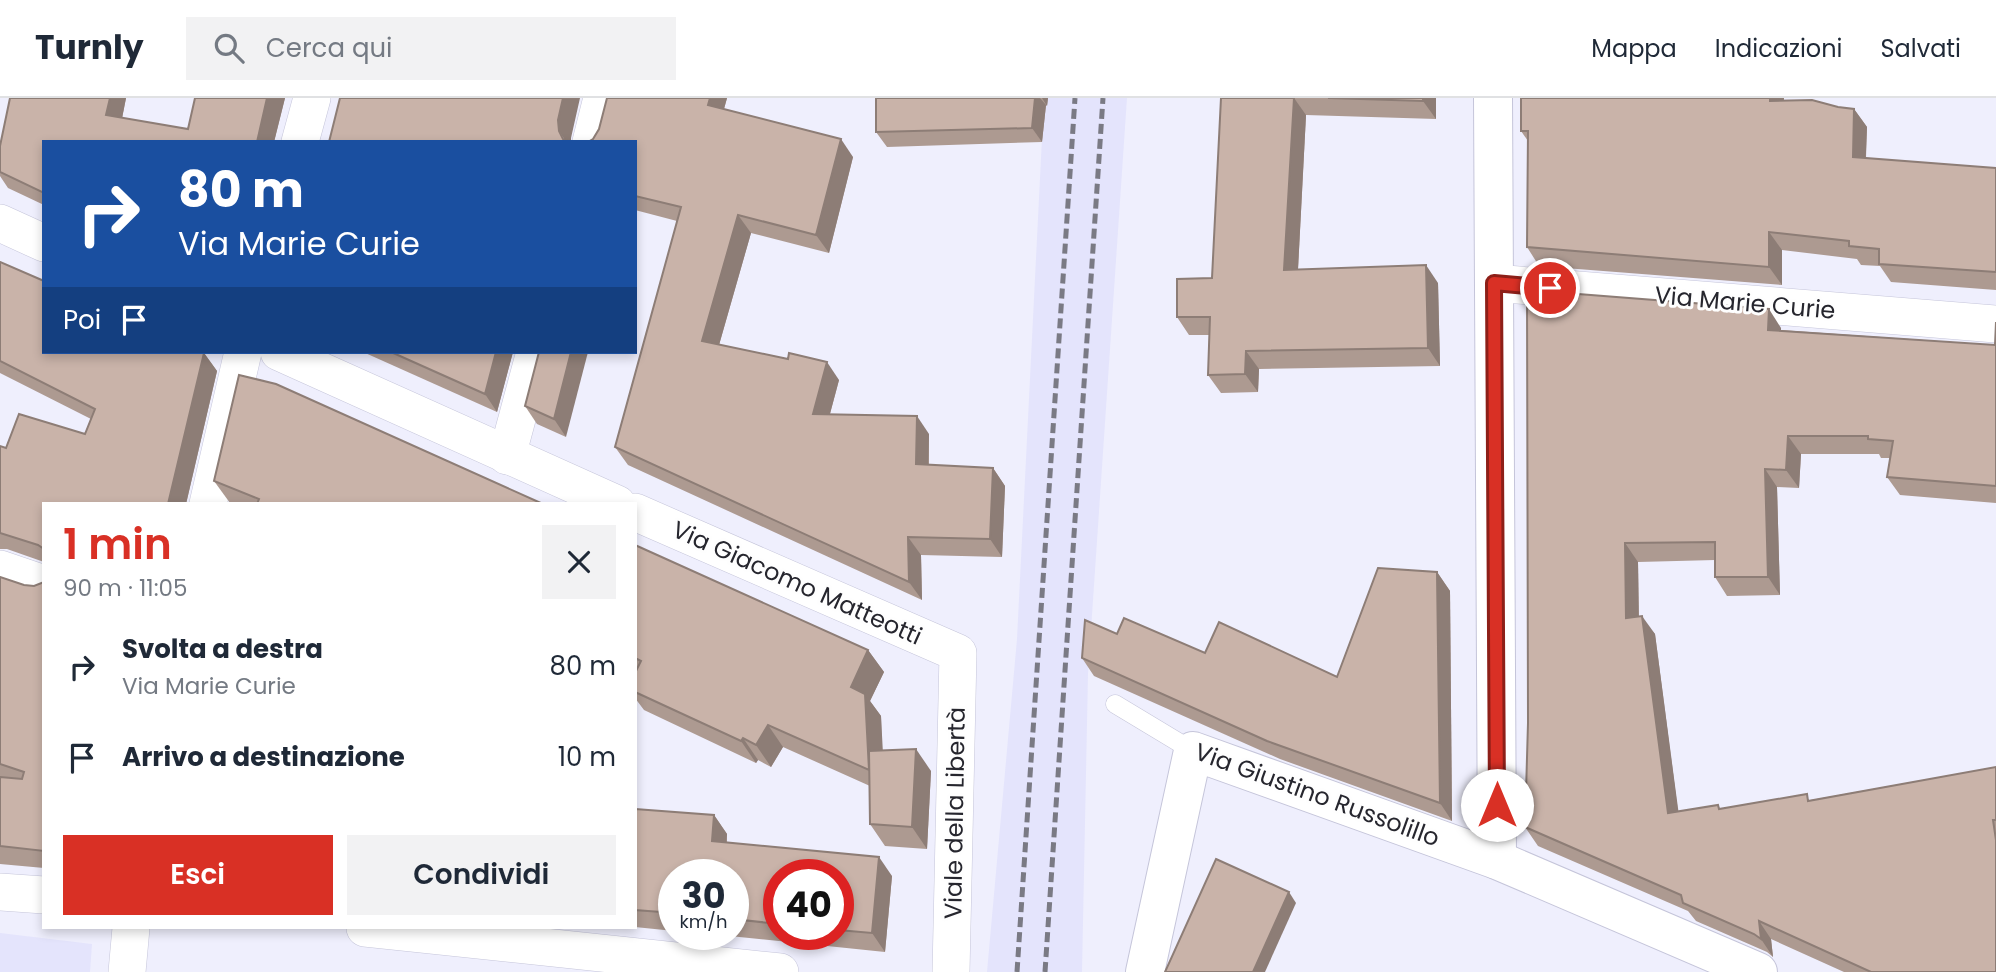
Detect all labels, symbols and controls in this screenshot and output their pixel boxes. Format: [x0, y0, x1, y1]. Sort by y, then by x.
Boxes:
search box [186, 17, 676, 80]
text: Turnly [35, 24, 144, 71]
icon: search [210, 29, 248, 67]
text: Cerca qui [266, 30, 393, 66]
text: Mappa [1591, 32, 1677, 65]
text: Indicazioni [1715, 32, 1842, 65]
text: Salvati [1880, 32, 1961, 65]
text: 80 m [178, 156, 304, 224]
icon: right [63, 168, 154, 259]
text: Via Marie Curie [178, 221, 420, 266]
pin [1520, 258, 1580, 318]
icon: arrive [1531, 269, 1569, 307]
street label: Via Marie Curie [1653, 278, 1837, 327]
icon: arrive [115, 301, 153, 339]
text: Poi [63, 302, 101, 338]
street label: Via Giacomo Matteotti [667, 513, 927, 653]
text: 1 min [63, 515, 172, 574]
button: close [542, 525, 616, 599]
text: 90 m · 11:05 [63, 572, 187, 604]
text: Svolta a destra [122, 631, 323, 667]
icon: right [63, 648, 101, 686]
text: 80 m [550, 648, 616, 684]
text: Via Marie Curie [122, 670, 296, 702]
street label: Viale della Libertà [936, 707, 973, 919]
street label: Via Giustino Russolillo [1190, 735, 1444, 854]
icon: arrive [63, 739, 101, 777]
text: Arrivo a destinazione [122, 739, 405, 775]
text: 10 m [558, 739, 616, 775]
position arrow [1460, 768, 1534, 842]
button: Esci [63, 835, 333, 915]
button: Condividi [347, 835, 616, 915]
speed limit sign: 40 [763, 859, 854, 950]
text: 30 [682, 871, 726, 920]
text: km/h [680, 909, 727, 934]

